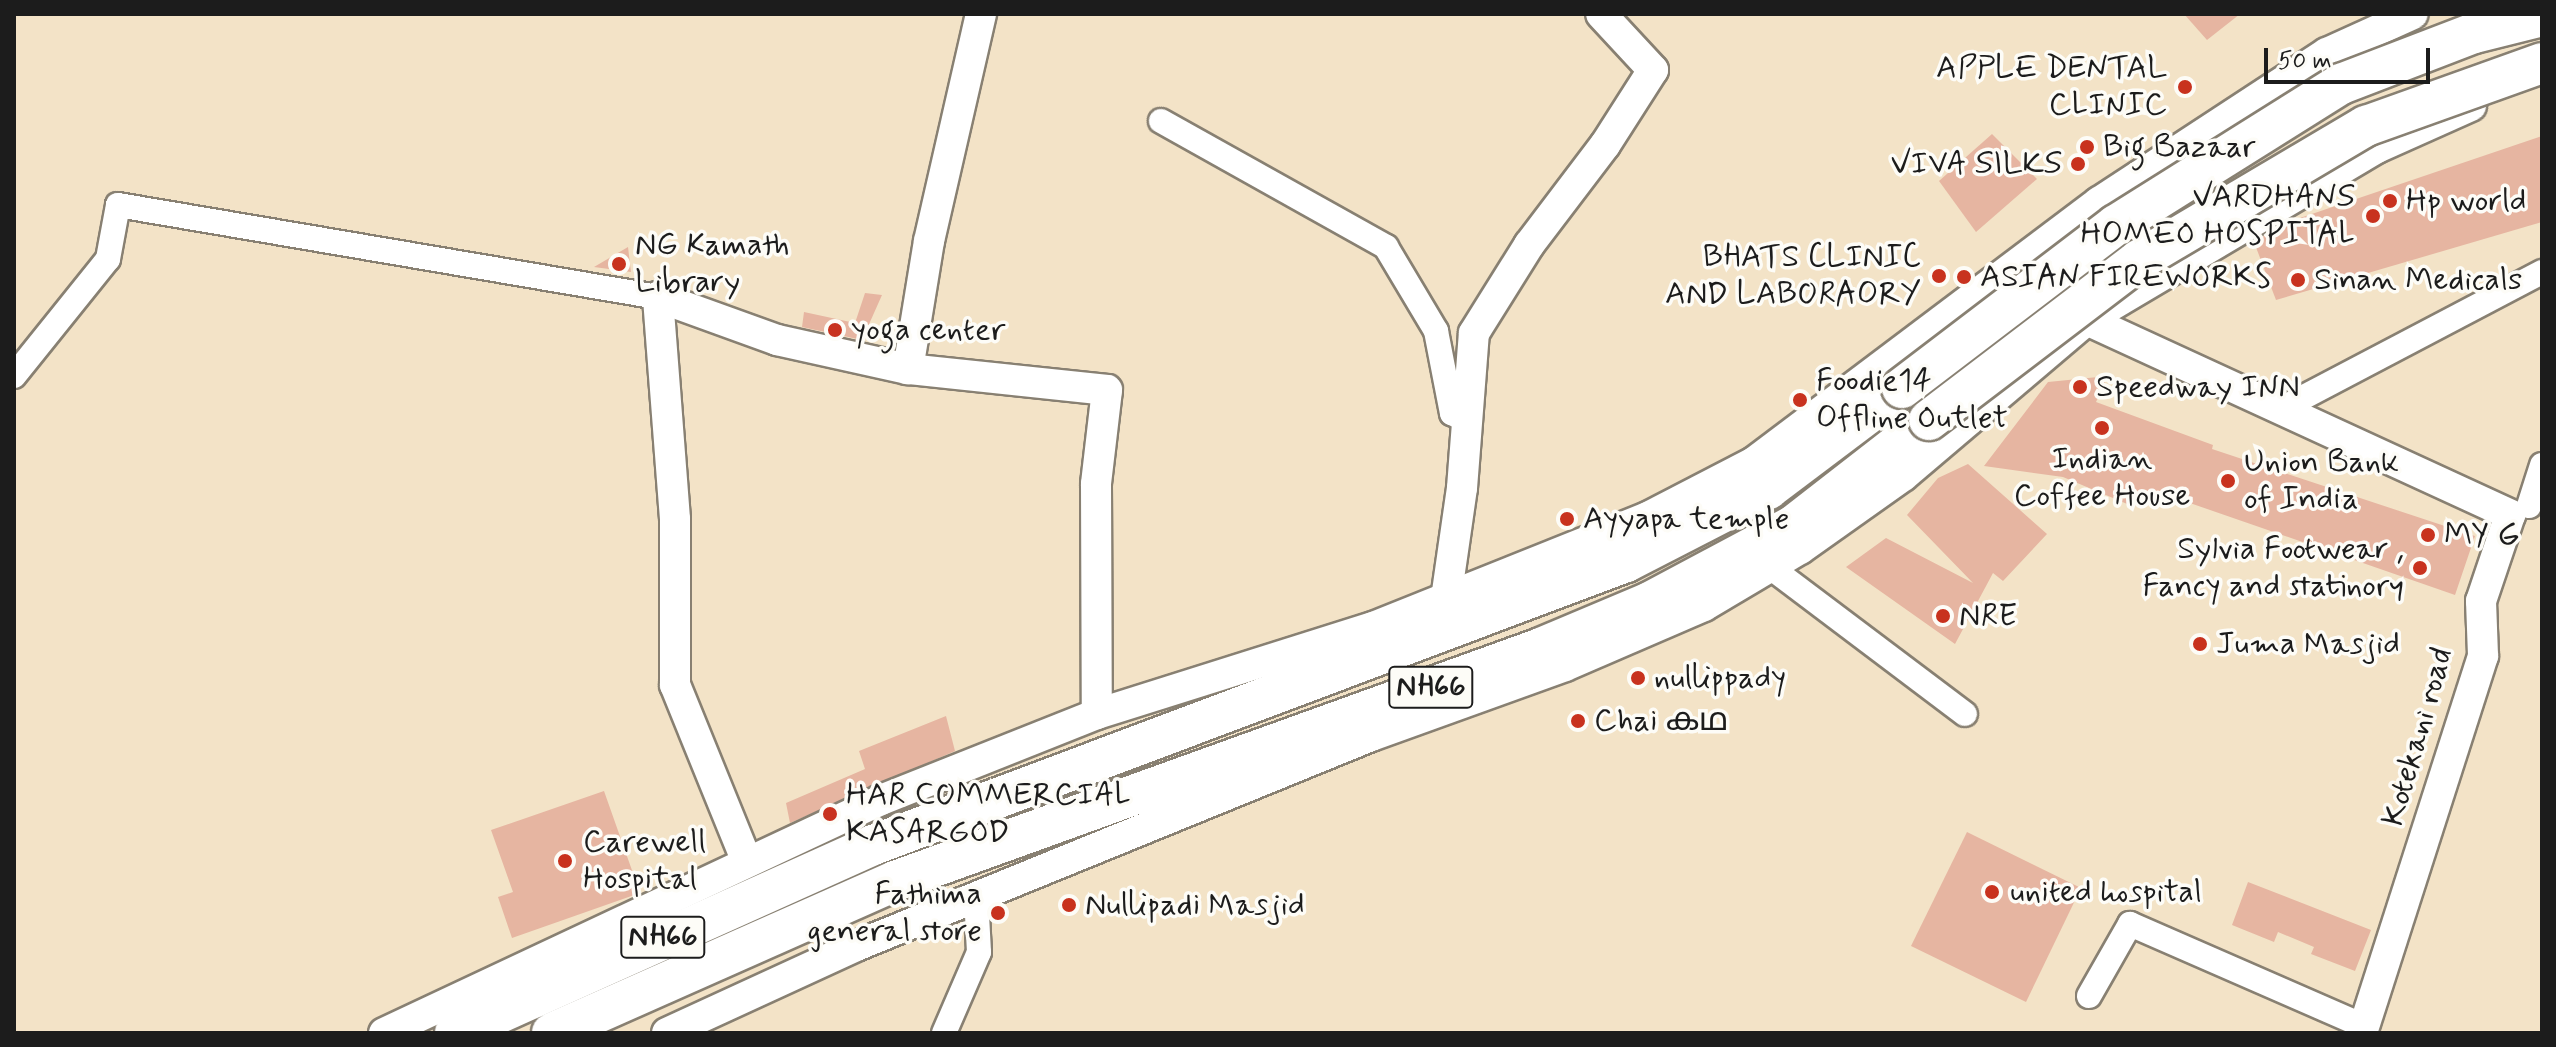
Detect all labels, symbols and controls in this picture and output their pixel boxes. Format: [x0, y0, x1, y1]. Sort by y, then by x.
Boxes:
scale bar [2268, 32, 2434, 82]
text: 50 m [2278, 46, 2332, 77]
place label: APPLE DENTAL CLINIC [1936, 50, 2167, 125]
marker: APPLE DENTAL CLINIC [2174, 76, 2196, 98]
place label: Big Bazaar [2103, 128, 2258, 166]
marker: Big Bazaar [2078, 138, 2096, 156]
place label: VIVA SILKS [1890, 145, 2062, 183]
marker: VIVA SILKS [2069, 155, 2087, 173]
place label: VARDHANS HOMEO HOSPITAL [2081, 179, 2355, 254]
place label: Hp world [2406, 182, 2520, 220]
marker: Hp world [2381, 192, 2399, 210]
marker: VARDHANS HOMEO HOSPITAL [2362, 205, 2384, 227]
place label: NG Kamath Library [635, 227, 798, 302]
place label: BHATS CLINIC AND LABORAORY [1668, 239, 1921, 314]
marker: NG Kamath Library [610, 255, 628, 273]
place label: ASIAN FIREWORKS [1980, 258, 2268, 296]
place label: Sinan Medicals [2314, 261, 2527, 299]
marker: BHATS CLINIC AND LABORAORY [1928, 265, 1950, 287]
marker: ASIAN FIREWORKS [1955, 268, 1973, 286]
marker: Sinan Medicals [2289, 271, 2307, 289]
place label: yoga center [851, 311, 1009, 349]
marker: yoga center [826, 321, 844, 339]
place label: Foodie14 Offline Outlet [1816, 363, 2003, 438]
place label: Speedway INN [2096, 368, 2301, 406]
marker: Speedway INN [2071, 378, 2089, 396]
marker: Foodie14 Offline Outlet [1791, 391, 1809, 409]
marker: Indian Coffee House [2093, 419, 2111, 437]
place label: Indian Coffee House [2014, 441, 2190, 516]
place label: Union Bank of India [2244, 444, 2398, 519]
marker: Union Bank of India [2219, 472, 2237, 490]
place label: Ayyapa temple [1583, 500, 1789, 538]
marker: Ayyapa temple [1558, 510, 1576, 528]
place label: MY G [2444, 516, 2518, 554]
marker: MY G [2419, 526, 2437, 544]
place label: Sylvia Footwear , Fancy and statinory [2145, 531, 2404, 606]
marker: Sylvia Footwear , Fancy and statinory [2411, 559, 2429, 577]
place label: NRE [1959, 597, 2017, 635]
marker: NRE [1934, 607, 1952, 625]
place label: Juma Masjid [2216, 625, 2394, 663]
marker: Juma Masjid [2191, 635, 2209, 653]
street label: Kotekani road [2374, 643, 2462, 831]
place label: nullippady [1654, 659, 1786, 697]
road number: NH66 [1387, 661, 1475, 713]
marker: nullippady [1629, 669, 1647, 687]
place label: Chai കഥ [1594, 702, 1728, 740]
marker: Chai കഥ [1569, 712, 1587, 730]
place label: HAR COMMERCIAL KASARGOD [846, 777, 1124, 852]
marker: HAR COMMERCIAL KASARGOD [821, 805, 839, 823]
place label: Carewell Hospital [583, 824, 706, 899]
marker: Carewell Hospital [554, 850, 576, 872]
place label: united hospital [2010, 873, 2202, 911]
place label: Fathima general store [807, 876, 982, 951]
marker: united hospital [1981, 881, 2003, 903]
place label: Nullipadi Masjid [1085, 886, 1299, 924]
marker: Nullipadi Masjid [1060, 896, 1078, 914]
marker: Fathima general store [989, 904, 1007, 922]
road number: NH66 [619, 911, 707, 963]

